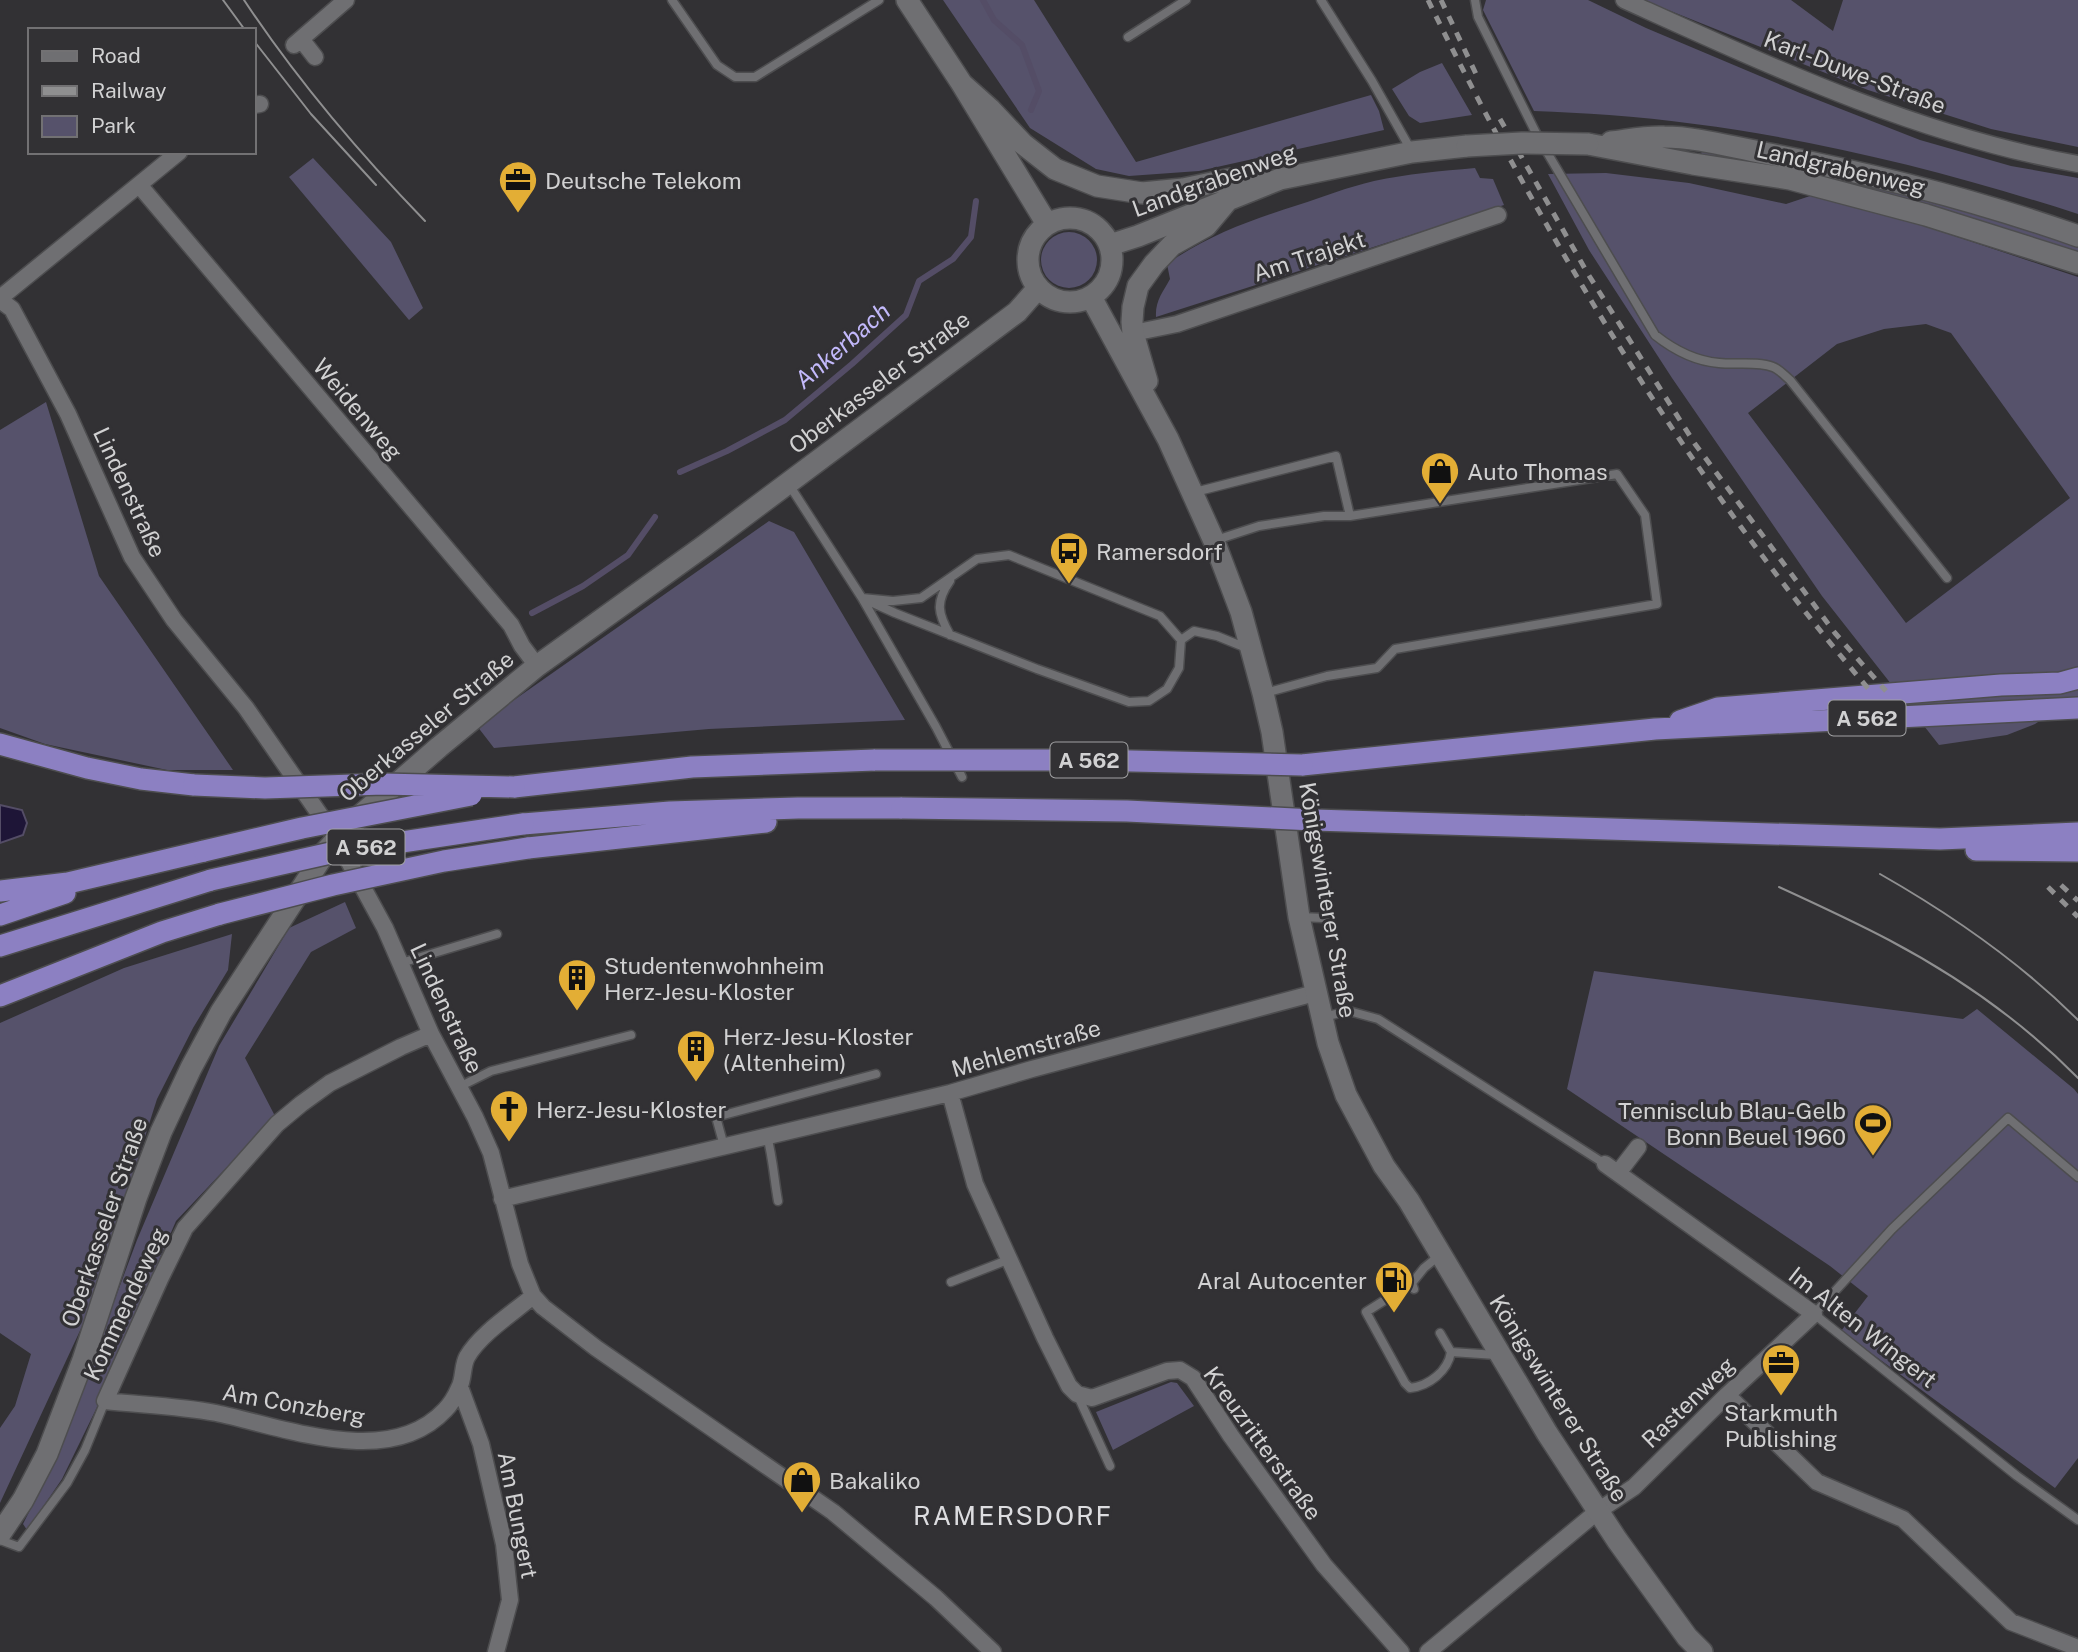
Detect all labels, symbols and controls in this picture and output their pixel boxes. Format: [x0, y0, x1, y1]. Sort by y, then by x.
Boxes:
street label: Karl-Duwe-Straße [1760, 25, 1950, 119]
legend [28, 28, 256, 154]
text: Road [91, 43, 141, 68]
text: Railway [91, 78, 167, 103]
text: Park [91, 113, 136, 138]
street label: Landgrabenweg [1754, 135, 1928, 201]
street label: Landgrabenweg [1128, 138, 1300, 222]
office icon: Deutsche Telekom [497, 159, 539, 214]
place label: Deutsche Telekom [545, 167, 742, 194]
street label: Am Trajekt [1249, 225, 1369, 287]
water label: Ankerbach [789, 296, 895, 394]
street label: Oberkasseler Straße [783, 305, 975, 459]
street label: Weidenweg [308, 353, 408, 465]
street label: Lindenstraße [88, 423, 172, 561]
shop icon: Auto Thomas [1419, 450, 1461, 505]
place label: Auto Thomas [1467, 458, 1608, 485]
bus stop icon: Ramersdorf [1048, 530, 1090, 585]
place label: Ramersdorf [1096, 538, 1223, 565]
street label: Oberkasseler Straße [333, 645, 519, 807]
road number: A 562 [1828, 700, 1906, 736]
road number: A 562 [1050, 742, 1128, 778]
street label: Königswinterer Straße [1294, 780, 1362, 1020]
road number: A 562 [328, 830, 404, 864]
street label: Lindenstraße [405, 939, 489, 1077]
place label: Studentenwohnheim Herz-Jesu-Kloster [604, 952, 824, 1005]
building icon: Studentenwohnheim Herz-Jesu-Kloster [556, 957, 598, 1012]
street label: Mehlemstraße [948, 1014, 1104, 1082]
place label: Herz-Jesu-Kloster (Altenheim) [723, 1023, 914, 1076]
building icon: Herz-Jesu-Kloster (Altenheim) [675, 1028, 717, 1083]
church icon: Herz-Jesu-Kloster [488, 1088, 530, 1143]
place label: Herz-Jesu-Kloster [536, 1096, 727, 1123]
place label: Tennisclub Blau-Gelb Bonn Beuel 1960 [1618, 1097, 1846, 1150]
sports icon: Tennisclub Blau-Gelb Bonn Beuel 1960 [1852, 1102, 1894, 1157]
street label: Oberkasseler Straße [55, 1114, 153, 1330]
street label: Kommendeweg [78, 1223, 172, 1385]
fuel station icon: Aral Autocenter [1373, 1259, 1415, 1314]
street label: Im Alten Wingert [1784, 1261, 1942, 1393]
place label: Aral Autocenter [1197, 1267, 1367, 1294]
street label: Königswinterer Straße [1484, 1290, 1634, 1506]
office icon: Starkmuth Publishing [1760, 1342, 1802, 1397]
street label: Rastenweg [1636, 1351, 1740, 1453]
street label: Kreuzritterstraße [1198, 1361, 1328, 1525]
street label: Am Conzberg [220, 1378, 368, 1430]
place label: Starkmuth Publishing [1724, 1399, 1838, 1452]
street label: Am Bungert [492, 1449, 544, 1581]
shop icon: Bakaliko [781, 1459, 823, 1514]
place label: Bakaliko [829, 1467, 921, 1494]
district label: RAMERSDORF [913, 1500, 1113, 1531]

